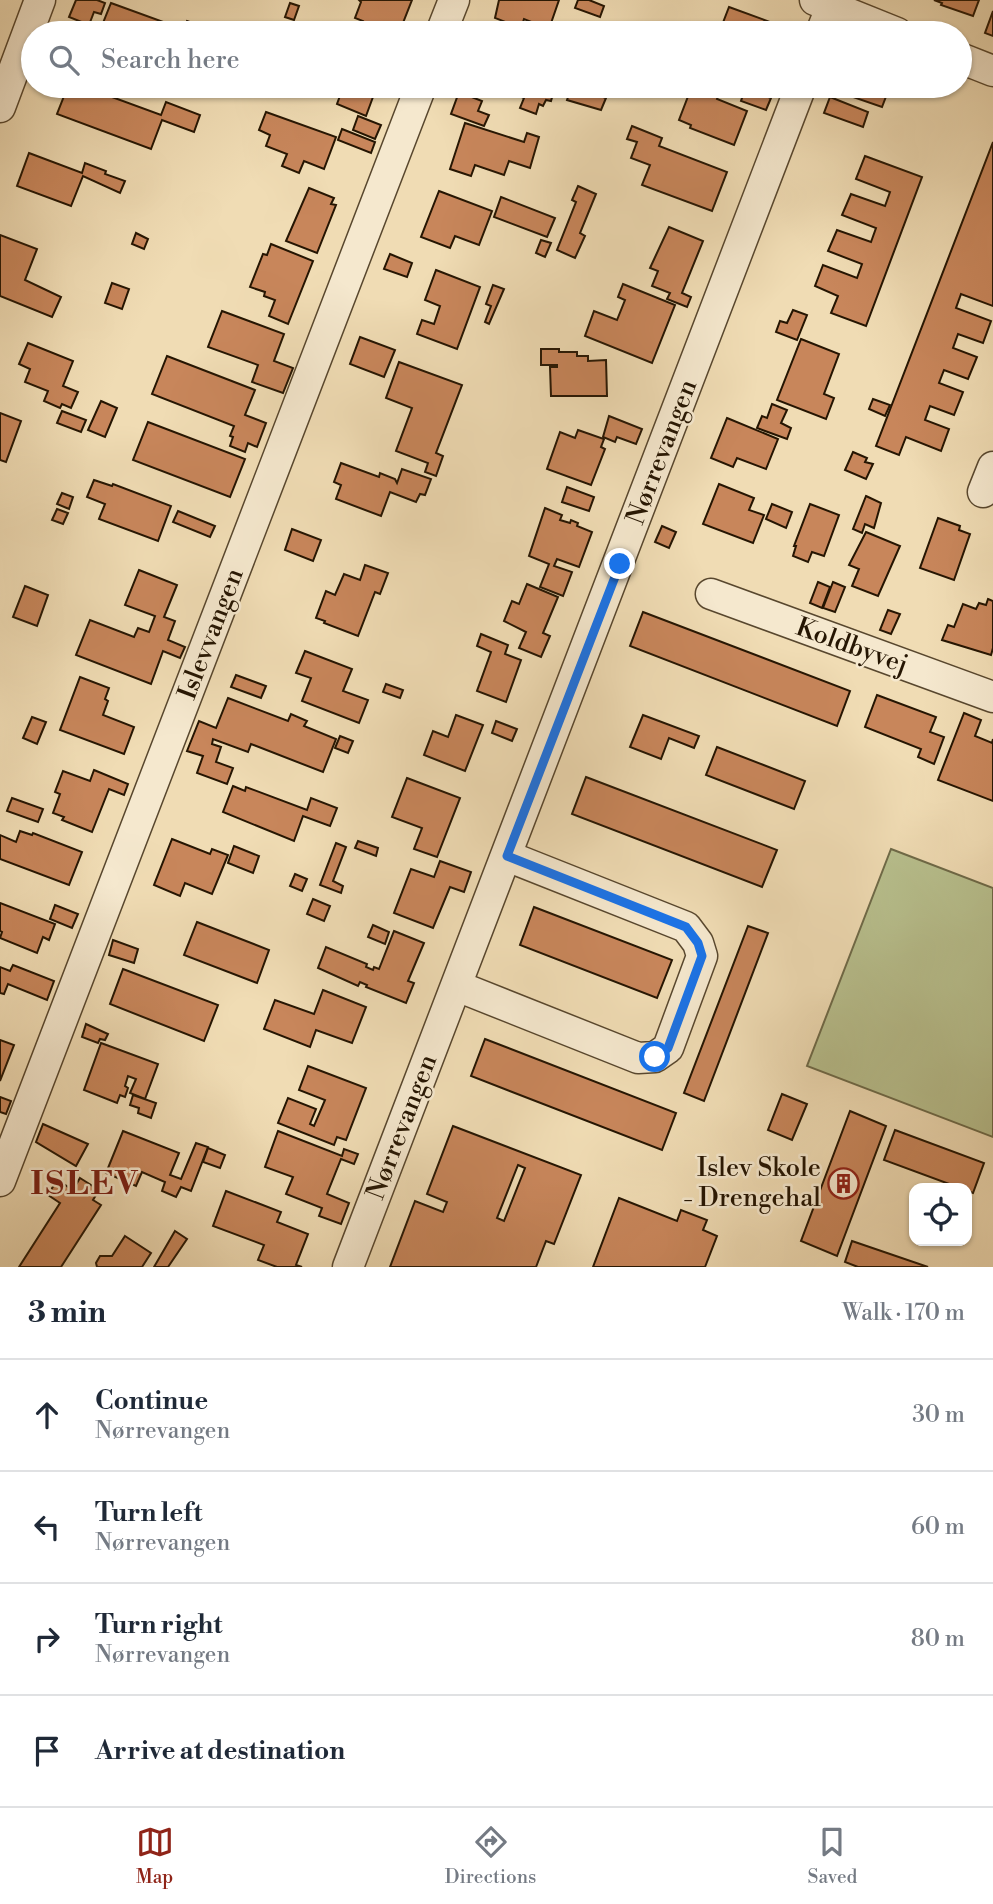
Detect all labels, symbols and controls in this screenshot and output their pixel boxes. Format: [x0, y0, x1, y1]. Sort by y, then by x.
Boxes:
search box [21, 21, 972, 98]
icon: search [45, 41, 83, 79]
text: Search here [101, 44, 240, 76]
street label: Nørrevangen [620, 375, 704, 529]
route end [604, 548, 635, 579]
street label: Islevvangen [171, 564, 251, 704]
street label: Koldbyvej [791, 611, 913, 681]
route start [639, 1041, 670, 1072]
street label: Nørrevangen [360, 1050, 444, 1204]
place label: Islev Skole - Drengehal [683, 1152, 821, 1214]
district label: ISLEV [31, 1164, 139, 1205]
building icon: Islev Skole - Drengehal [827, 1166, 861, 1200]
map controls [909, 1183, 972, 1246]
button: locate [909, 1183, 972, 1246]
text: 3 min [28, 1294, 106, 1332]
text: Walk · 170 m [842, 1299, 965, 1327]
text: Continue [95, 1385, 208, 1417]
icon: ahead [28, 1396, 66, 1434]
text: 30 m [912, 1401, 965, 1429]
text: Nørrevangen [95, 1417, 230, 1445]
text: Turn left [95, 1497, 203, 1529]
icon: left [28, 1508, 66, 1546]
text: 60 m [911, 1513, 965, 1541]
text: Nørrevangen [95, 1529, 230, 1557]
text: Turn right [95, 1609, 223, 1641]
icon: right [28, 1620, 66, 1658]
text: 80 m [911, 1625, 965, 1653]
text: Nørrevangen [95, 1641, 230, 1669]
icon: arrive [28, 1732, 66, 1770]
text: Arrive at destination [95, 1735, 345, 1767]
tab: Map [136, 1823, 174, 1889]
tab: Directions [445, 1823, 536, 1889]
tab: Saved [808, 1823, 857, 1889]

